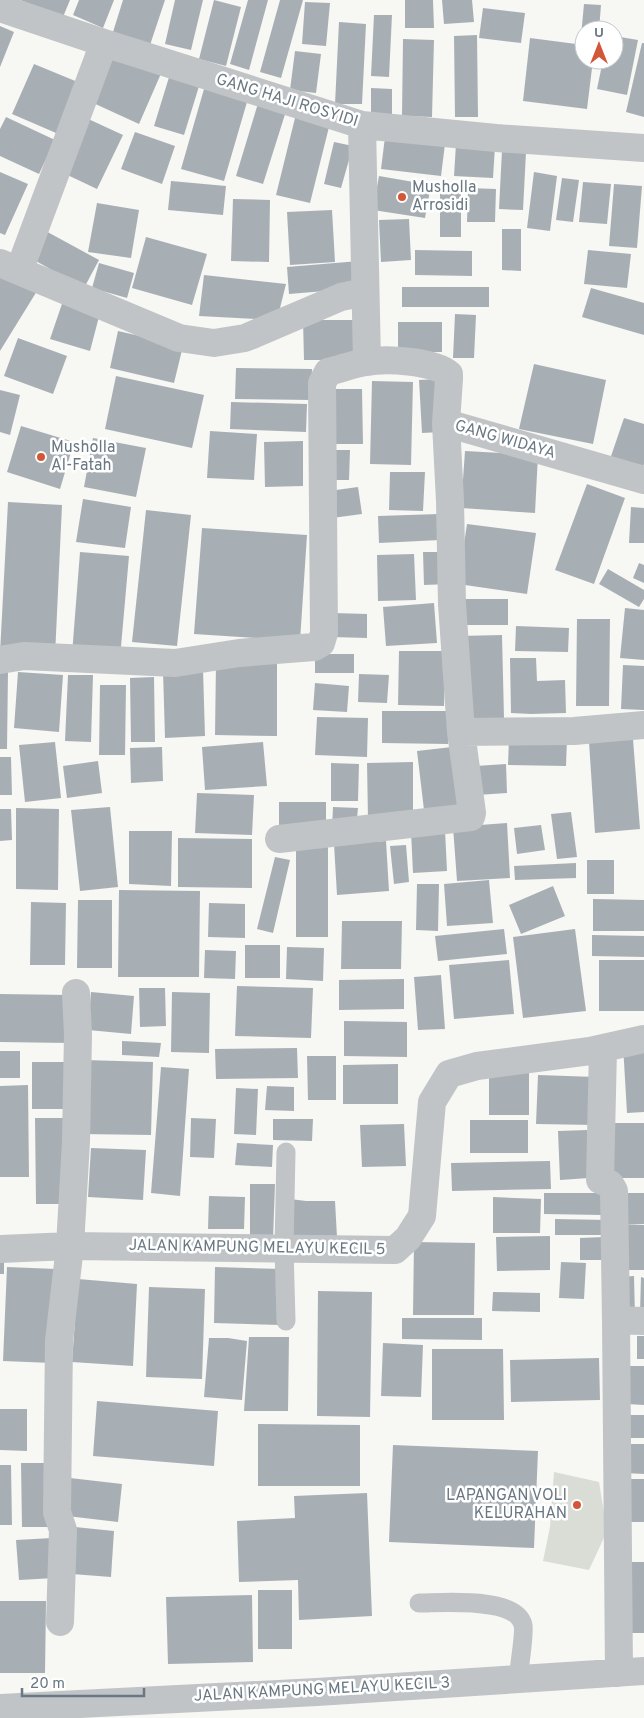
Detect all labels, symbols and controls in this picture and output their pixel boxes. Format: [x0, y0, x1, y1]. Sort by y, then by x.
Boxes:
north arrow [574, 20, 624, 70]
text: U [594, 25, 604, 42]
street label: GANG HAJI ROSYIDI [214, 70, 360, 132]
place label: Musholla Arrosidi [412, 178, 476, 216]
marker: Musholla Arrosidi [396, 191, 408, 203]
street label: GANG WIDAYA [452, 416, 558, 464]
place label: Musholla Al-Fatah [51, 438, 115, 476]
marker: Musholla Al-Fatah [35, 451, 47, 463]
street label: JALAN KAMPUNG MELAYU KECIL 5 [128, 1236, 386, 1260]
place label: LAPANGAN VOLI KELURAHAN [446, 1486, 567, 1524]
marker: LAPANGAN VOLI KELURAHAN [571, 1499, 583, 1511]
scale bar [22, 1666, 145, 1698]
street label: JALAN KAMPUNG MELAYU KECIL 3 [193, 1673, 451, 1707]
text: 20 m [30, 1675, 65, 1694]

